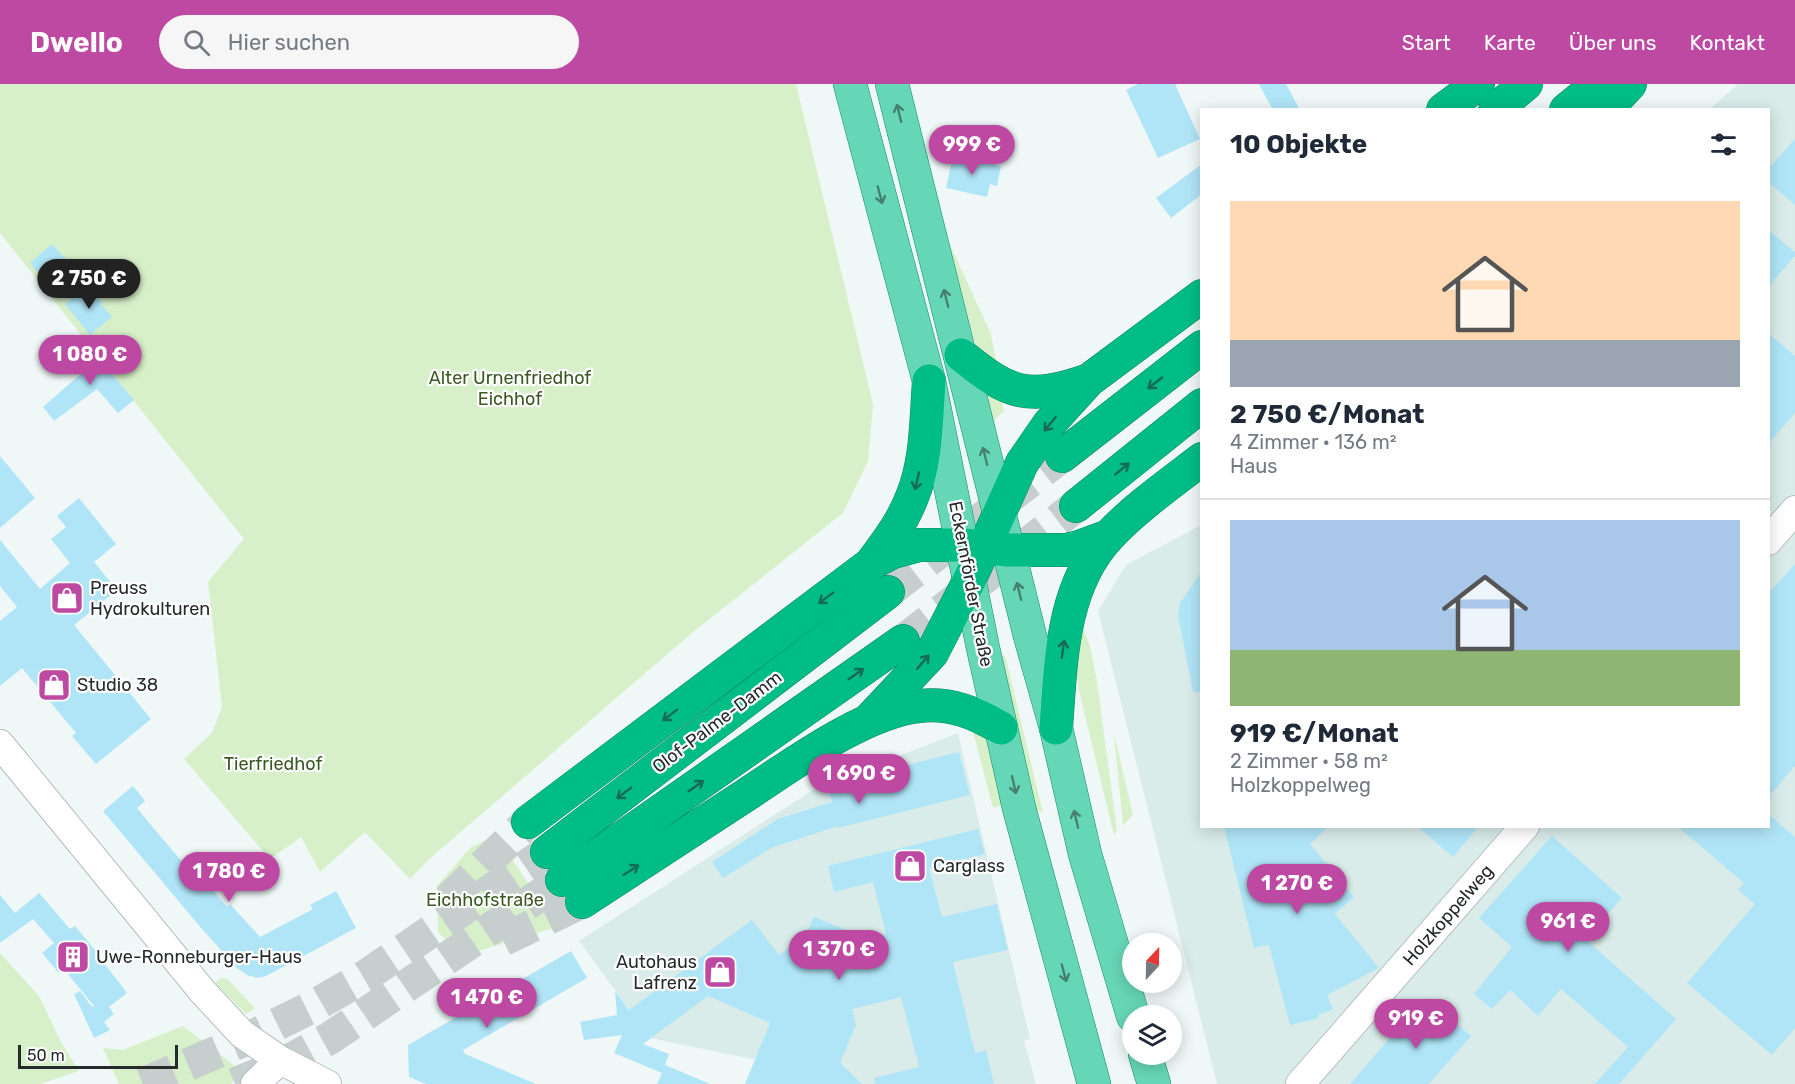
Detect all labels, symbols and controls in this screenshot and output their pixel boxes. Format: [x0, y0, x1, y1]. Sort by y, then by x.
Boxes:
search box [159, 15, 579, 69]
text: Dwello [30, 26, 123, 59]
icon: search [180, 26, 213, 59]
text: Hier suchen [228, 29, 350, 56]
text: Start [1402, 30, 1451, 55]
text: Karte [1484, 30, 1536, 55]
text: Über uns [1569, 30, 1657, 55]
text: Kontakt [1690, 30, 1765, 55]
one-way arrow [893, 104, 904, 123]
pin: 999 € [930, 125, 1014, 176]
icon: filters [1707, 128, 1740, 161]
text: 10 Objekte [1230, 129, 1367, 160]
text: 999 € [943, 132, 1001, 156]
one-way arrow [875, 185, 887, 204]
icon: home [1431, 240, 1539, 348]
pin: 2 750 € [34, 259, 144, 310]
text: 2 750 € [51, 266, 127, 290]
one-way arrow [940, 289, 952, 308]
pin: 1 080 € [35, 335, 145, 386]
text: 1 080 € [53, 342, 127, 366]
park label: Alter Urnenfriedhof Eichhof [429, 367, 591, 410]
one-way arrow [1148, 376, 1164, 389]
text: 2 750 €/Monat [1230, 399, 1424, 430]
one-way arrow [1043, 416, 1056, 432]
text: 4 Zimmer · 136 m² [1230, 430, 1397, 454]
one-way arrow [979, 447, 991, 466]
text: Haus [1230, 454, 1278, 478]
one-way arrow [1114, 463, 1130, 476]
one-way arrow [911, 471, 922, 490]
street label: Eckernförder Straße [944, 499, 998, 669]
icon: home [1431, 559, 1539, 667]
place label: Preuss Hydrokulturen [90, 577, 210, 620]
shop icon: Preuss Hydrokulturen [49, 580, 85, 616]
one-way arrow [1012, 581, 1024, 600]
one-way arrow [818, 591, 834, 604]
one-way arrow [1057, 640, 1068, 659]
one-way arrow [916, 655, 930, 670]
street label: Olof-Palme-Damm [648, 666, 786, 778]
shop icon: Studio 38 [36, 667, 72, 703]
one-way arrow [847, 668, 863, 680]
place label: Studio 38 [77, 674, 158, 696]
one-way arrow [662, 708, 678, 721]
text: 919 €/Monat [1230, 718, 1399, 749]
text: 2 Zimmer · 58 m² [1230, 749, 1388, 773]
park label: Tierfriedhof [224, 753, 322, 775]
pin: 1 690 € [804, 754, 914, 805]
text: 1 690 € [822, 761, 896, 785]
text: Holzkoppelweg [1230, 773, 1371, 797]
one-way arrow [1009, 775, 1020, 794]
one-way arrow [687, 780, 704, 792]
one-way arrow [617, 787, 633, 799]
one-way arrow [1070, 810, 1082, 829]
shop icon: Carglass [892, 848, 928, 884]
pin: 1 780 € [174, 852, 284, 903]
place label: Carglass [933, 855, 1005, 877]
text: 1 780 € [193, 859, 265, 883]
street label: Holzkoppelweg [1398, 860, 1498, 970]
one-way arrow [622, 863, 639, 875]
pin: 1 270 € [1242, 864, 1352, 915]
text: 1 270 € [1261, 871, 1333, 895]
park label: Eichhofstraße [426, 889, 544, 911]
pin: 961 € [1526, 902, 1610, 953]
text: 961 € [1540, 909, 1596, 933]
pin: 1 370 € [784, 930, 894, 981]
north arrow [1122, 933, 1182, 993]
map controls [1122, 933, 1182, 1065]
text: 1 370 € [803, 937, 875, 961]
building icon: Uwe-Ronneburger-Haus [55, 939, 91, 975]
place label: Uwe-Ronneburger-Haus [96, 946, 302, 968]
place label: Autohaus Lafrenz [616, 951, 697, 994]
shop icon: Autohaus Lafrenz [702, 954, 738, 990]
one-way arrow [1058, 963, 1070, 982]
pin: 1 470 € [432, 978, 542, 1029]
text: 1 470 € [451, 985, 523, 1009]
pin: 919 € [1374, 999, 1458, 1050]
button: layers [1122, 1005, 1182, 1065]
text: 919 € [1388, 1006, 1444, 1030]
scale bar [18, 1042, 178, 1070]
text: 50 m [27, 1046, 65, 1065]

